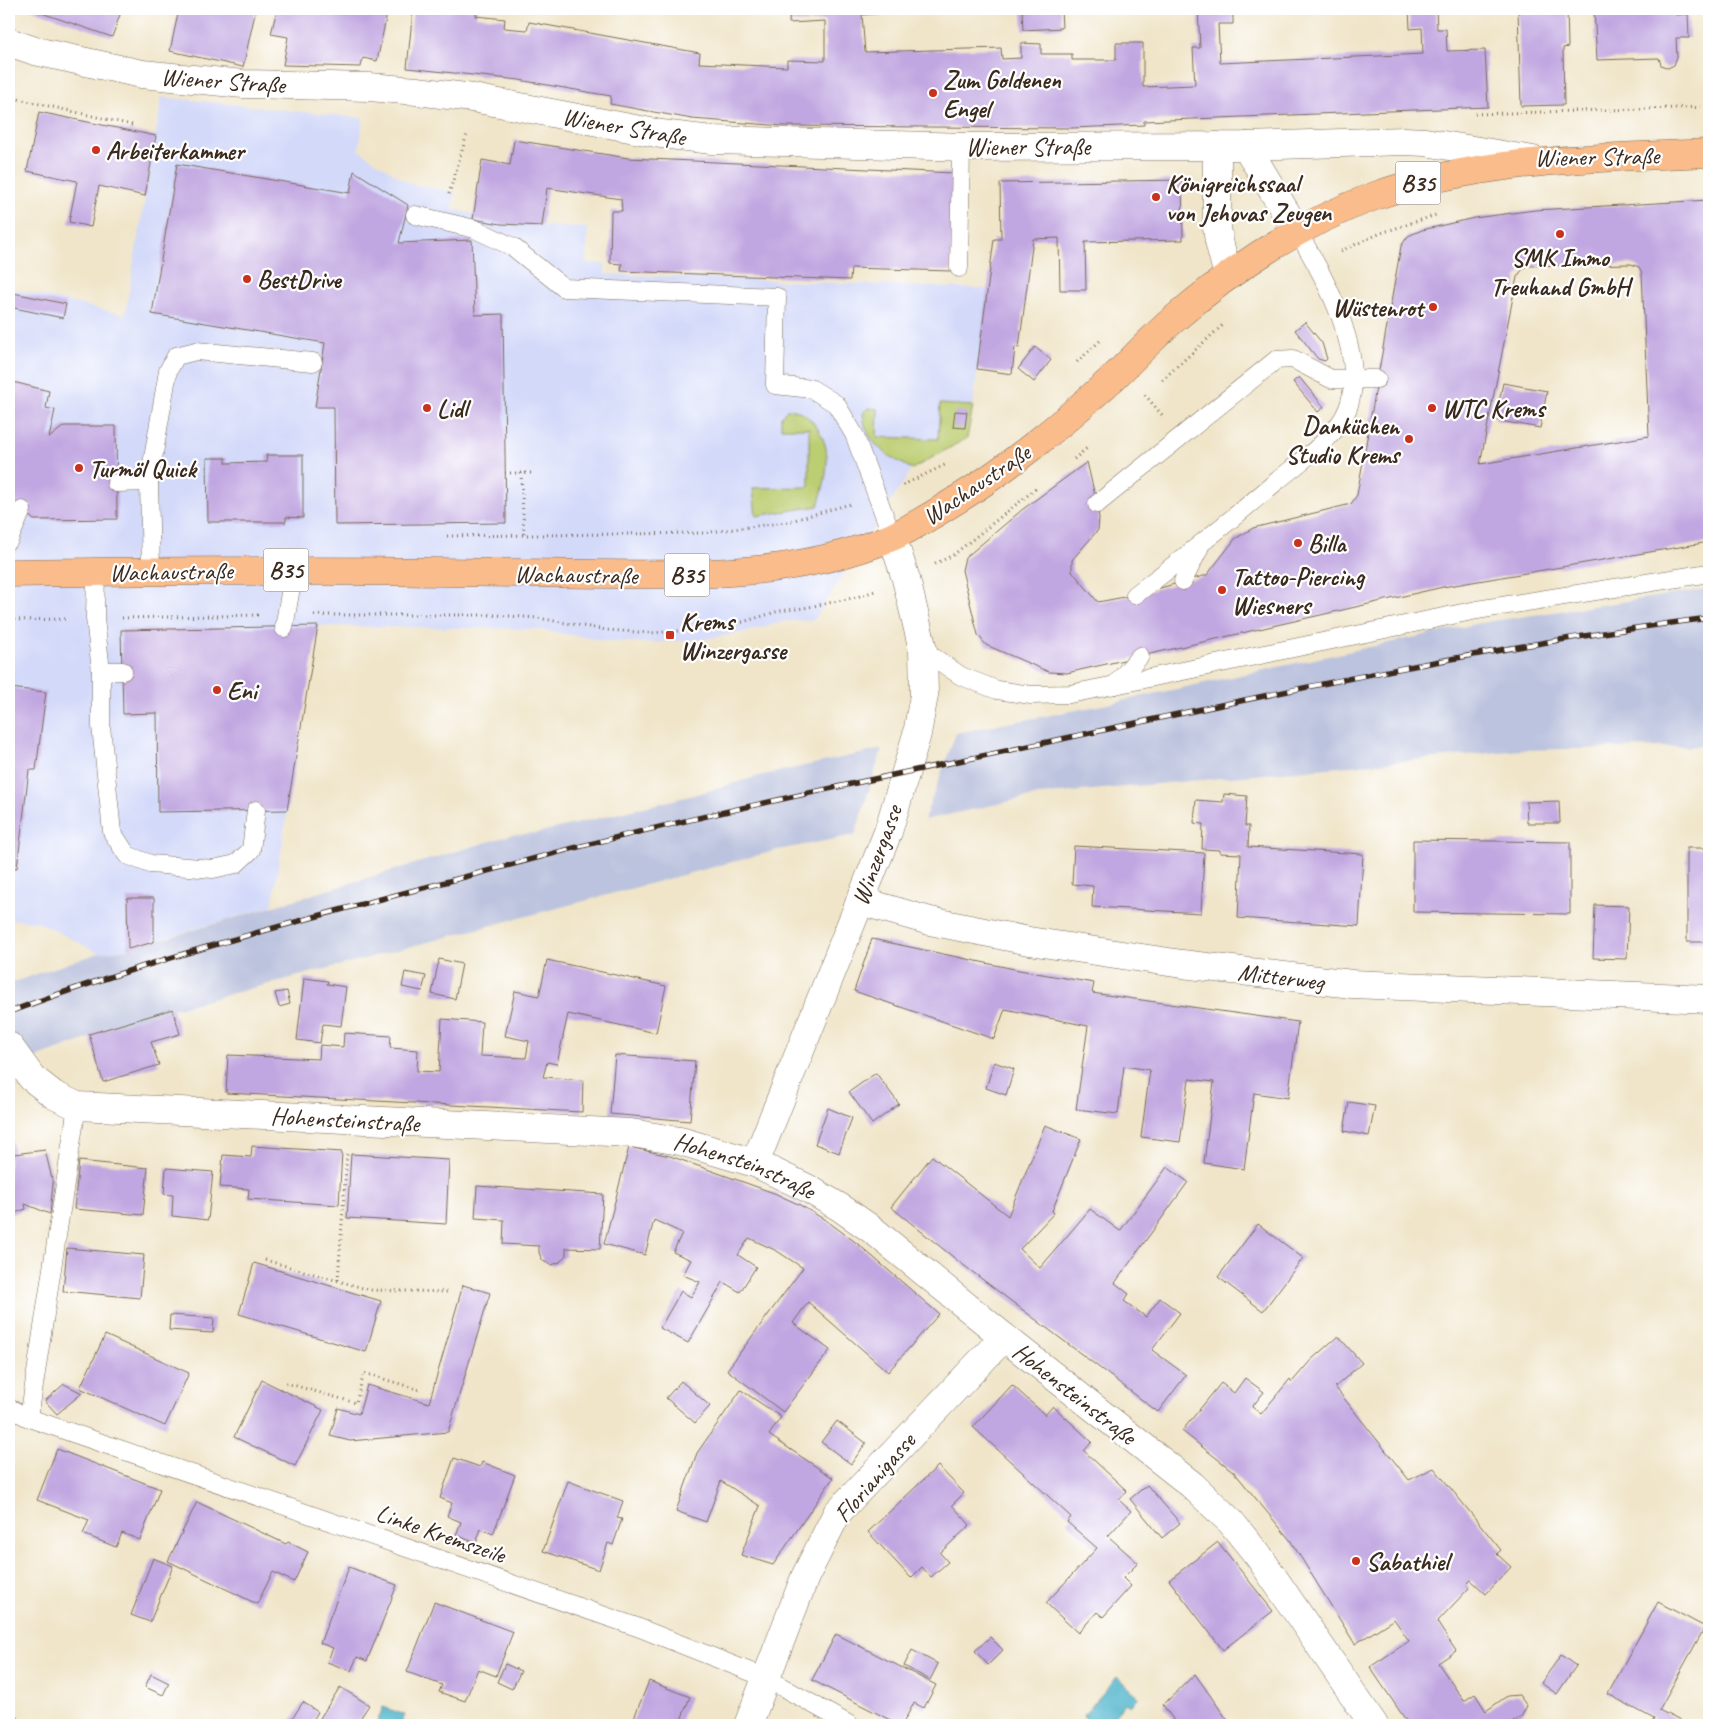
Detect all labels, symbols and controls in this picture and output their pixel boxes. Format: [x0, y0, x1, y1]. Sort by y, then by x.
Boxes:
street label: Wiener Straße [160, 61, 288, 101]
place label: Zum Goldenen Engel [943, 64, 1061, 125]
marker: Zum Goldenen Engel [927, 87, 939, 99]
street label: Wiener Straße [560, 100, 690, 154]
street label: Wiener Straße [966, 131, 1092, 163]
place label: Arbeiterkammer [106, 135, 247, 167]
street label: Wiener Straße [1535, 140, 1661, 174]
marker: Arbeiterkammer [90, 144, 102, 156]
road number: B35 [1396, 162, 1440, 204]
place label: Königreichssaal von Jehovas Zeugen [1166, 168, 1333, 229]
marker: Königreichssaal von Jehovas Zeugen [1150, 191, 1162, 203]
marker: SMK Immo Treuhand GmbH [1554, 228, 1566, 240]
place label: SMK Immo Treuhand GmbH [1491, 242, 1634, 303]
place label: BestDrive [257, 264, 342, 296]
marker: BestDrive [241, 273, 253, 285]
place label: Wüstenrot [1333, 292, 1426, 324]
marker: Wüstenrot [1427, 301, 1439, 313]
place label: Lidl [437, 393, 472, 425]
place label: WTC Krems [1442, 393, 1547, 425]
marker: Lidl [421, 402, 433, 414]
marker: WTC Krems [1426, 402, 1438, 414]
place label: Danküchen Studio Krems [1286, 410, 1401, 471]
marker: Danküchen Studio Krems [1403, 433, 1415, 445]
street label: Wachaustraße [917, 436, 1038, 533]
place label: Turmöl Quick [89, 453, 199, 485]
marker: Turmöl Quick [73, 462, 85, 474]
place label: Billa [1308, 528, 1347, 560]
marker: Billa [1292, 537, 1304, 549]
road number: B35 [264, 548, 308, 592]
road number: B35 [664, 554, 710, 596]
street label: Wachaustraße [109, 555, 235, 589]
street label: Wachaustraße [514, 558, 640, 592]
place label: Tattoo-Piercing Wiesners [1232, 561, 1366, 622]
marker: Tattoo-Piercing Wiesners [1216, 584, 1228, 596]
place label: Krems Winzergasse [680, 606, 788, 667]
marker: Krems Winzergasse [664, 629, 676, 641]
place label: Eni [227, 675, 260, 707]
marker: Eni [211, 684, 223, 696]
street label: Winzergasse [844, 799, 910, 910]
street label: Mitterweg [1236, 956, 1328, 998]
street label: Hohensteinstraße [270, 1100, 422, 1140]
street label: Hohensteinstraße [670, 1125, 823, 1207]
street label: Hohensteinstraße [1006, 1335, 1144, 1453]
street label: Florianigasse [827, 1425, 924, 1529]
street label: Linke Kremszeile [372, 1497, 511, 1572]
place label: Sabathiel [1366, 1546, 1453, 1578]
marker: Sabathiel [1350, 1555, 1362, 1567]

